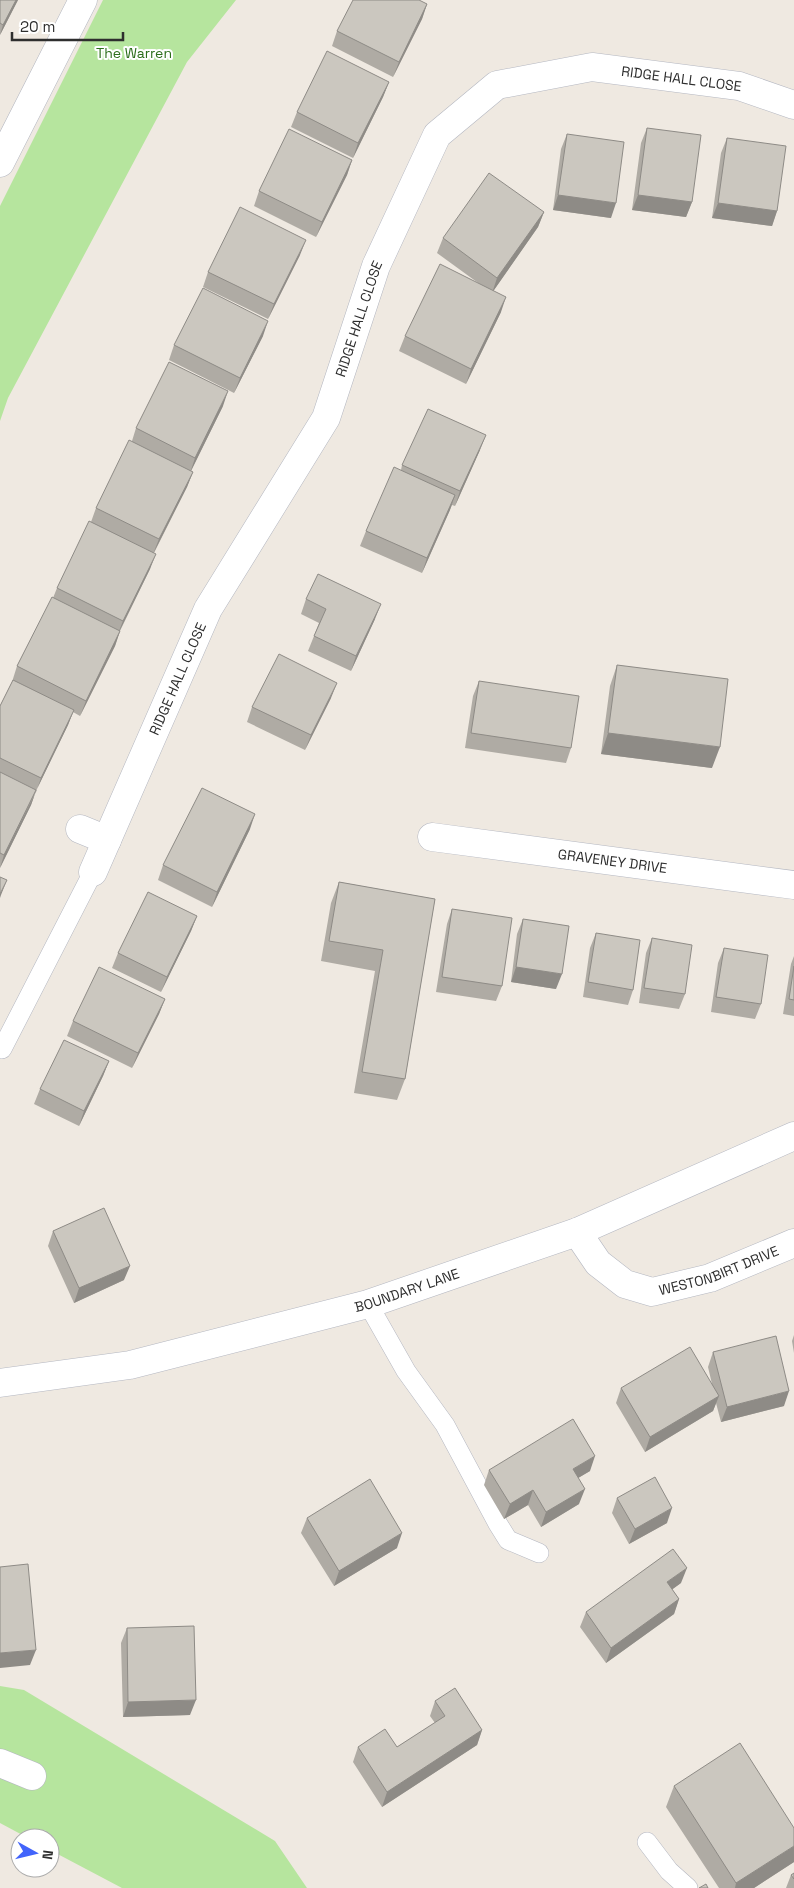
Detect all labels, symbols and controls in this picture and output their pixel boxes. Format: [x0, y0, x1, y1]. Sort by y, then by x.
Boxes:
scale bar [12, 10, 124, 42]
text: 20 m [20, 17, 55, 36]
park label: The Warren [96, 44, 172, 62]
street label: RIDGE HALL CLOSE [620, 62, 743, 95]
street label: RIDGE HALL CLOSE [331, 258, 386, 379]
street label: RIDGE HALL CLOSE [145, 619, 210, 738]
street label: GRAVENEY DRIVE [557, 845, 668, 877]
street label: WESTONBIRT DRIVE [657, 1241, 781, 1299]
street label: BOUNDARY LANE [352, 1264, 462, 1316]
north arrow [10, 1828, 60, 1878]
text: N [38, 1849, 57, 1861]

